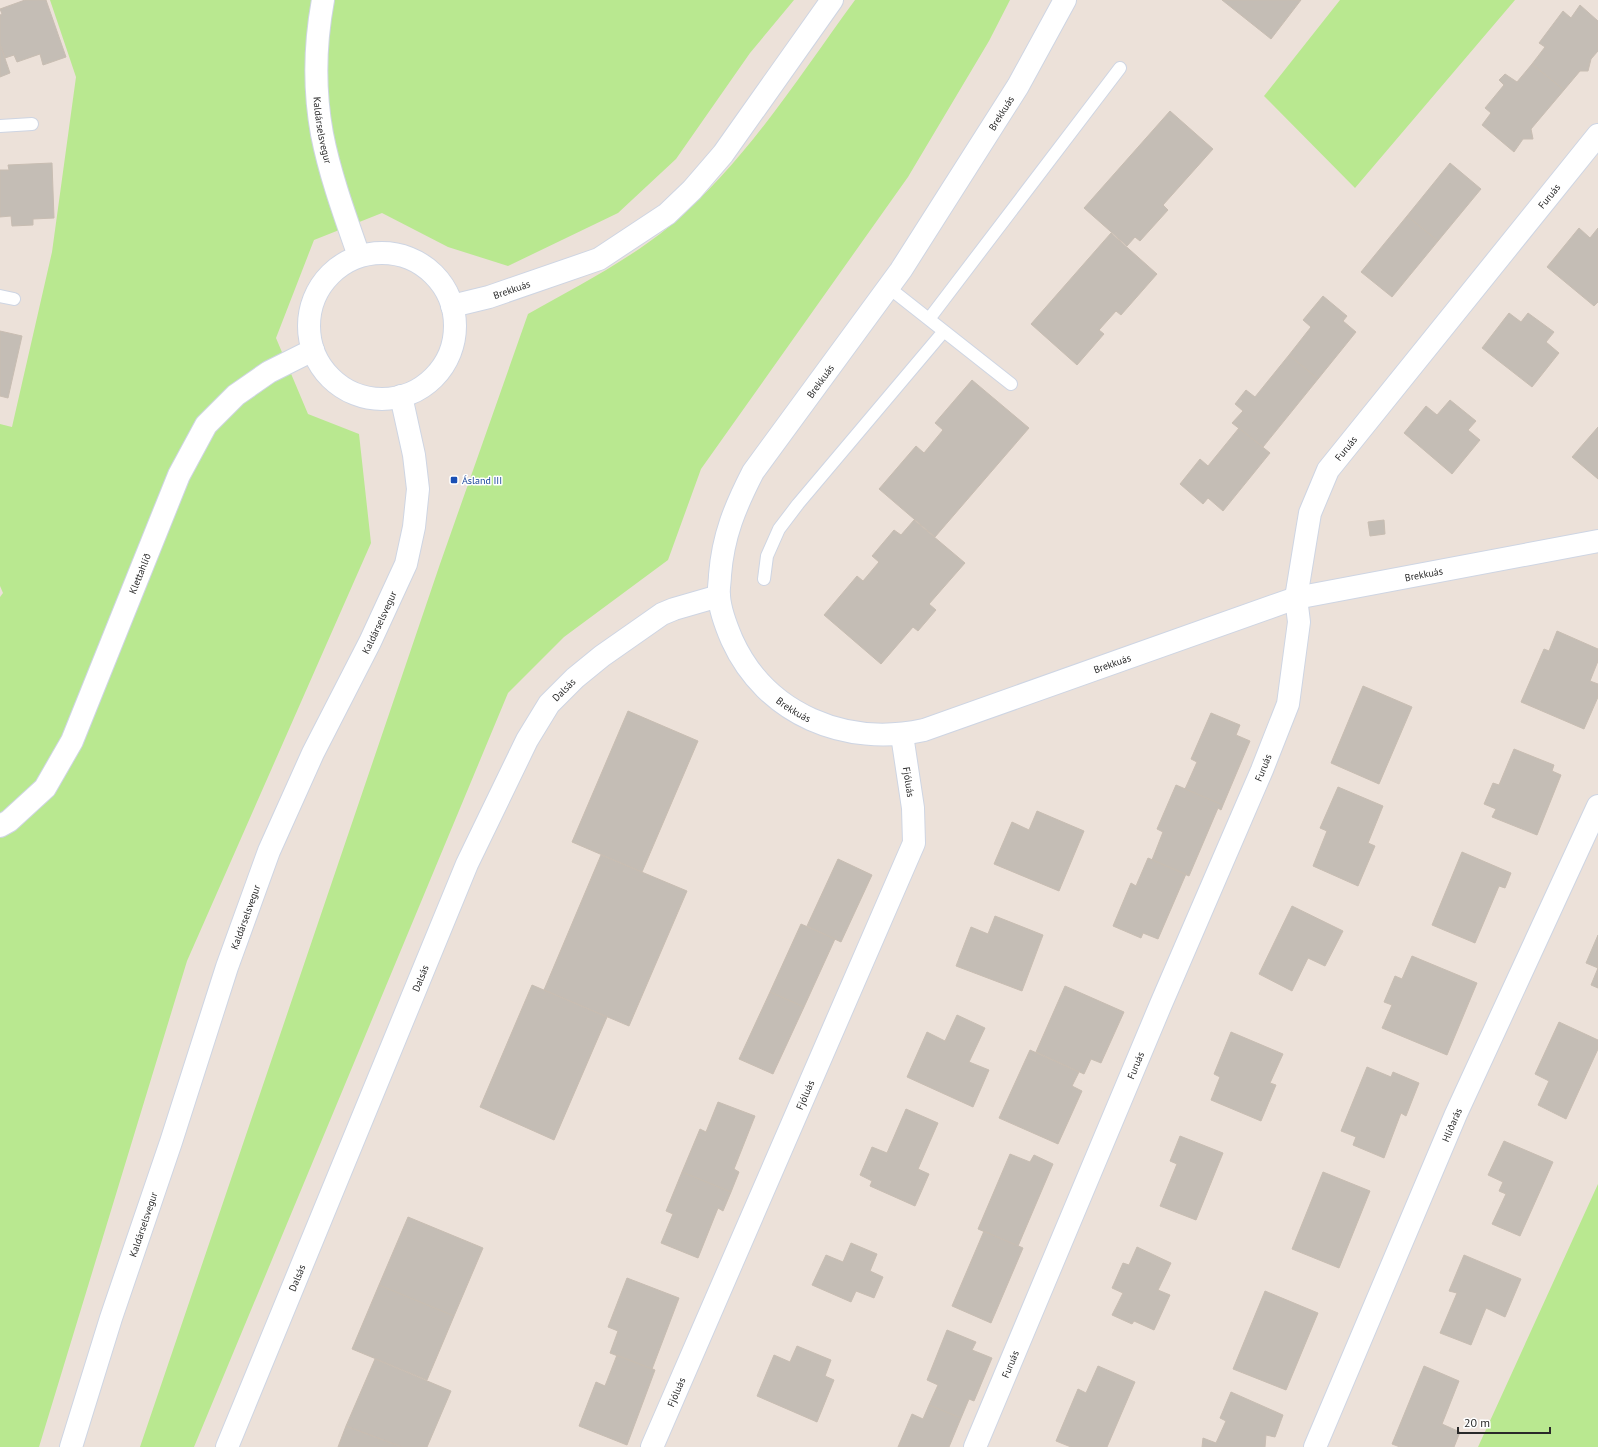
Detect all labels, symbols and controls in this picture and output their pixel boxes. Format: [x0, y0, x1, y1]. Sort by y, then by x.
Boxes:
street label: Brekkuás [986, 94, 1017, 133]
street label: Kaldárselsvegur [310, 96, 335, 166]
street label: Furuás [1535, 181, 1563, 211]
street label: Brekkuás [491, 277, 532, 302]
street label: Brekkuás [804, 362, 837, 401]
street label: Furuás [1332, 433, 1360, 464]
place label: Ásland III [462, 474, 502, 487]
marker: Ásland III [449, 475, 459, 485]
street label: Klettahlíð [126, 551, 154, 596]
street label: Brekkuás [1404, 564, 1444, 584]
street label: Kaldárselsvegur [359, 588, 400, 656]
street label: Brekkuás [1092, 651, 1133, 676]
street label: Dalsás [549, 675, 578, 704]
street label: Brekkuás [773, 694, 813, 725]
street label: Furuás [1252, 752, 1275, 783]
street label: Fjóluás [900, 766, 917, 798]
street label: Kaldárselsvegur [228, 882, 263, 951]
street label: Dalsás [409, 963, 432, 994]
street label: Furuás [1124, 1050, 1147, 1081]
street label: Fjóluás [793, 1078, 817, 1112]
street label: Hlíðarás [1439, 1106, 1465, 1144]
street label: Kaldárselsvegur [126, 1190, 161, 1259]
street label: Dalsás [286, 1263, 308, 1293]
street label: Furuás [999, 1349, 1022, 1380]
street label: Fjóluás [664, 1375, 688, 1409]
scale bar [1458, 1409, 1550, 1435]
text: 20 m [1464, 1415, 1490, 1430]

